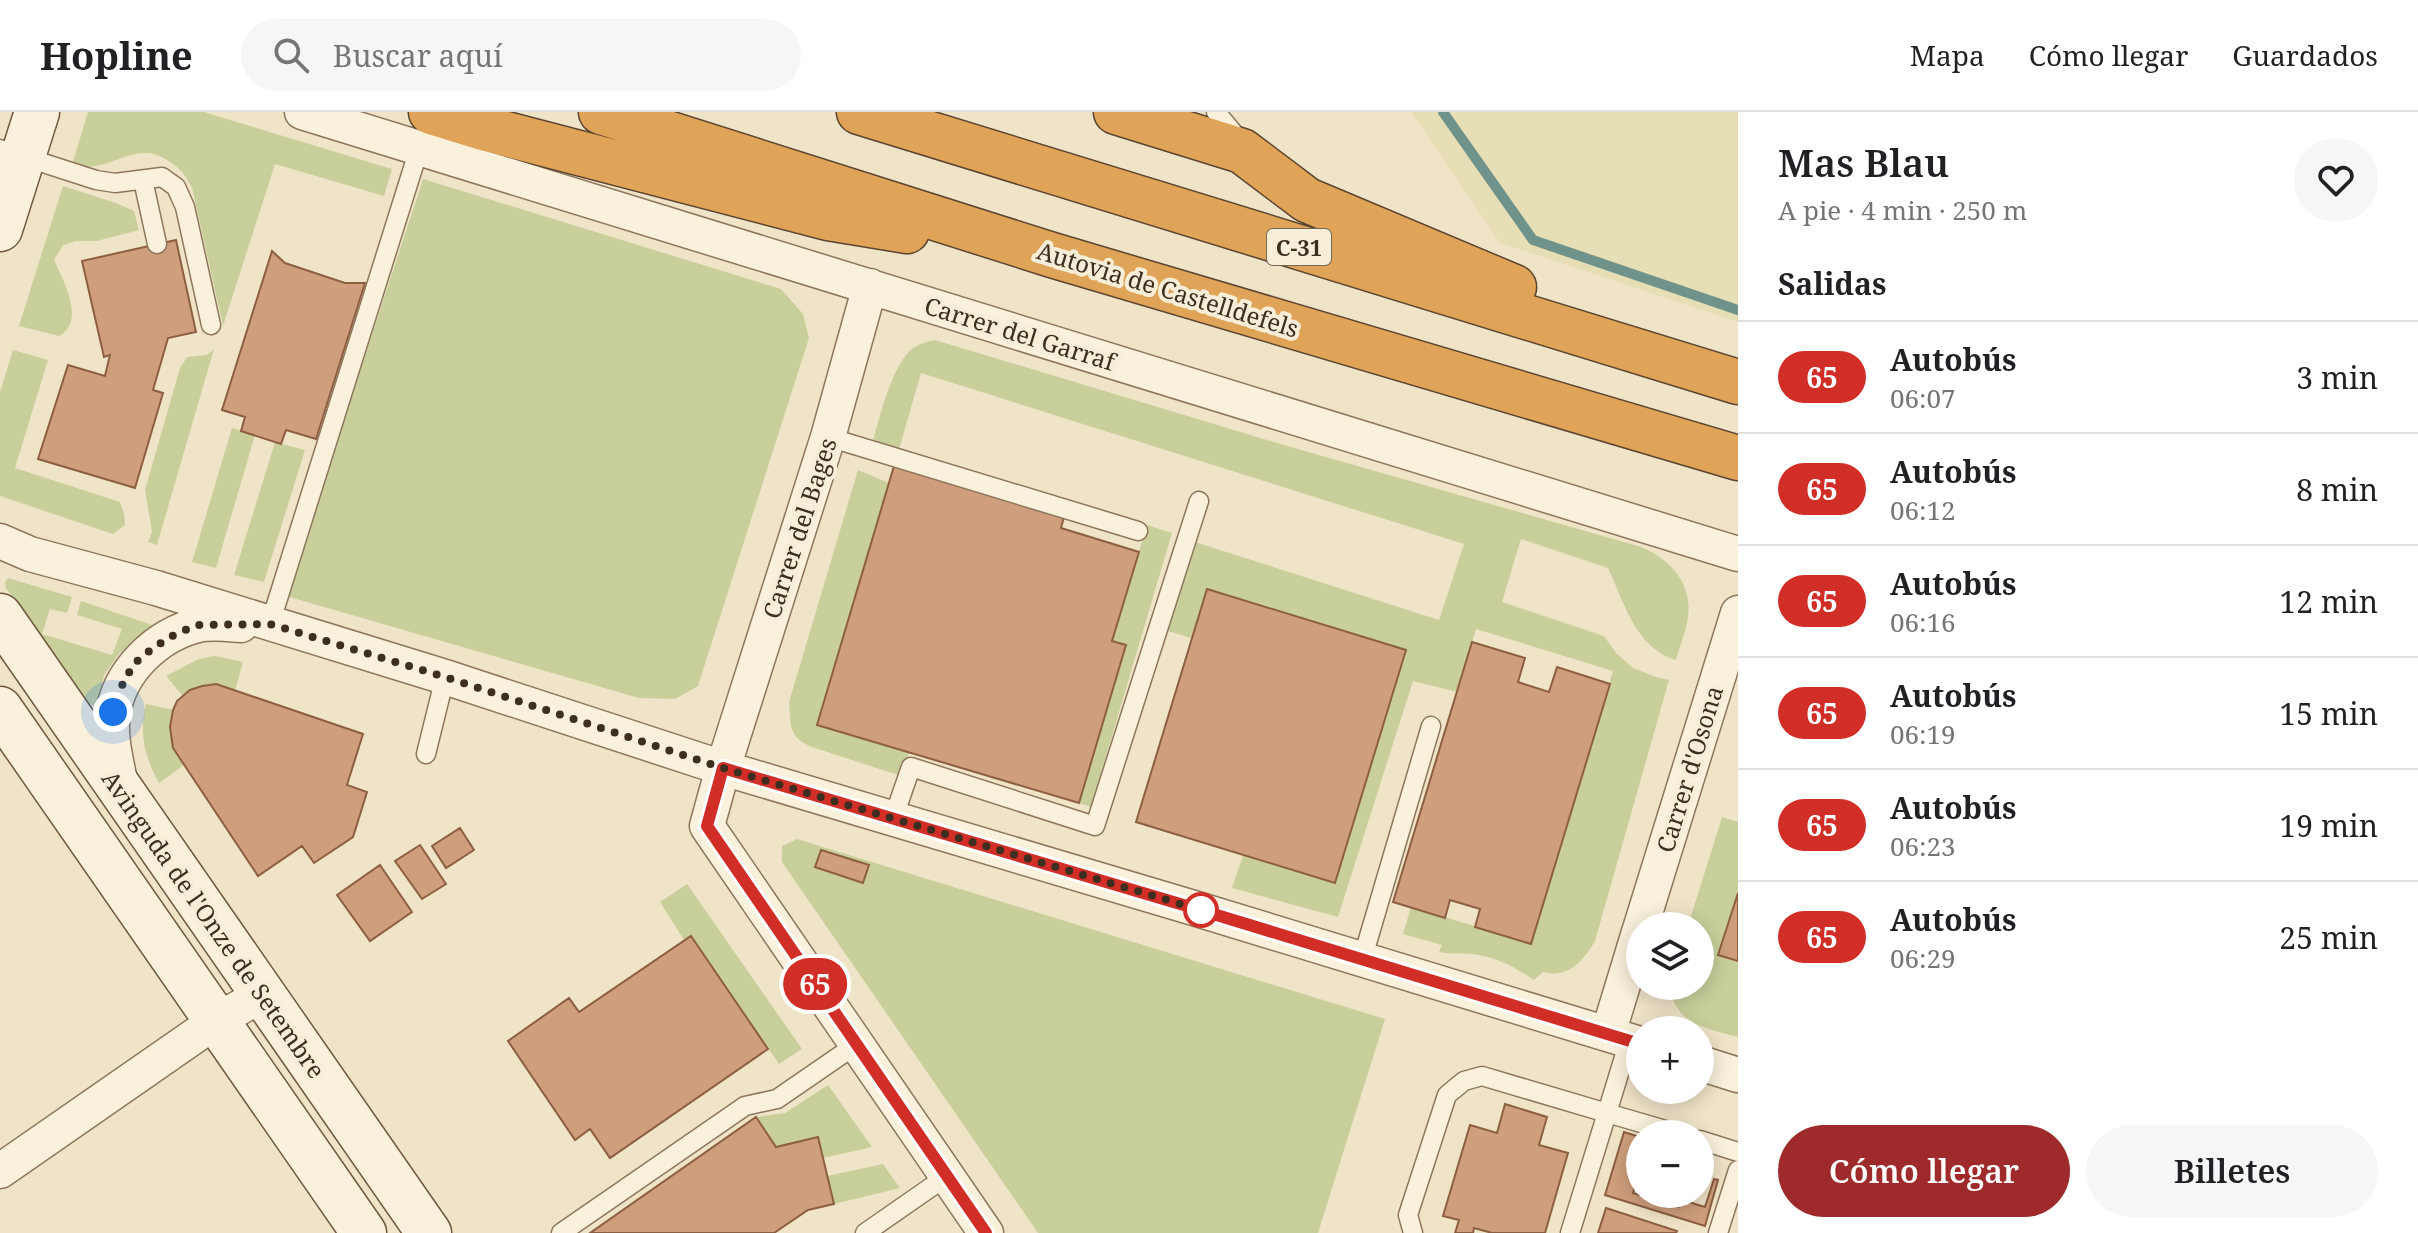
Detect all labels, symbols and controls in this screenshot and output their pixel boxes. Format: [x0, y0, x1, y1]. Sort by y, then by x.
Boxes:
search box [241, 19, 801, 91]
text: Hopline [40, 29, 193, 81]
icon: search [269, 33, 313, 77]
text: Buscar aquí [333, 35, 503, 76]
text: Mapa [1910, 36, 1985, 74]
text: Cómo llegar [2029, 36, 2188, 74]
text: Guardados [2232, 36, 2378, 74]
text: Mas Blau [1778, 136, 1949, 188]
button: heart [2294, 138, 2378, 222]
text: A pie · 4 min · 250 m [1778, 192, 2027, 228]
road number: C-31 [1267, 229, 1331, 265]
street label: Autovia de Castelldefels [1033, 233, 1303, 345]
text: Salidas [1778, 263, 1886, 304]
street label: Carrer del Garraf [921, 288, 1121, 378]
text: Autobús [1890, 339, 2016, 380]
text: 3 min [2296, 357, 2378, 398]
text: 65 [1806, 358, 1838, 396]
text: 06:07 [1890, 380, 1956, 416]
street label: Carrer del Bages [754, 433, 844, 623]
text: Autobús [1890, 451, 2016, 492]
text: 8 min [2296, 469, 2378, 510]
text: 65 [1806, 470, 1838, 508]
text: 06:12 [1890, 492, 1956, 528]
text: Autobús [1890, 563, 2016, 604]
text: 12 min [2279, 581, 2378, 622]
text: 65 [1806, 582, 1838, 620]
text: 06:16 [1890, 604, 1956, 640]
text: Autobús [1890, 675, 2016, 716]
street label: Carrer d'Osona [1648, 682, 1730, 856]
your location [93, 692, 133, 732]
text: 15 min [2279, 693, 2378, 734]
text: 65 [1806, 694, 1838, 732]
text: 06:19 [1890, 716, 1956, 752]
street label: Avinguda de l'Onze de Setembre [95, 763, 333, 1085]
text: Autobús [1890, 787, 2016, 828]
text: 19 min [2279, 805, 2378, 846]
text: 65 [1806, 806, 1838, 844]
text: 06:23 [1890, 828, 1956, 864]
unlabelled marker [1184, 893, 1218, 927]
text: Autobús [1890, 899, 2016, 940]
map controls [1626, 912, 1714, 1208]
button: layers [1626, 912, 1714, 1000]
text: 25 min [2279, 917, 2378, 958]
text: 65 [1806, 918, 1838, 956]
text: 06:29 [1890, 940, 1956, 976]
line badge: 65 [779, 958, 851, 1010]
text: 65 [799, 965, 831, 1003]
button: + [1626, 1016, 1714, 1104]
button: − [1626, 1120, 1714, 1208]
button: Cómo llegar [1778, 1125, 2070, 1217]
button: Billetes [2086, 1125, 2378, 1217]

